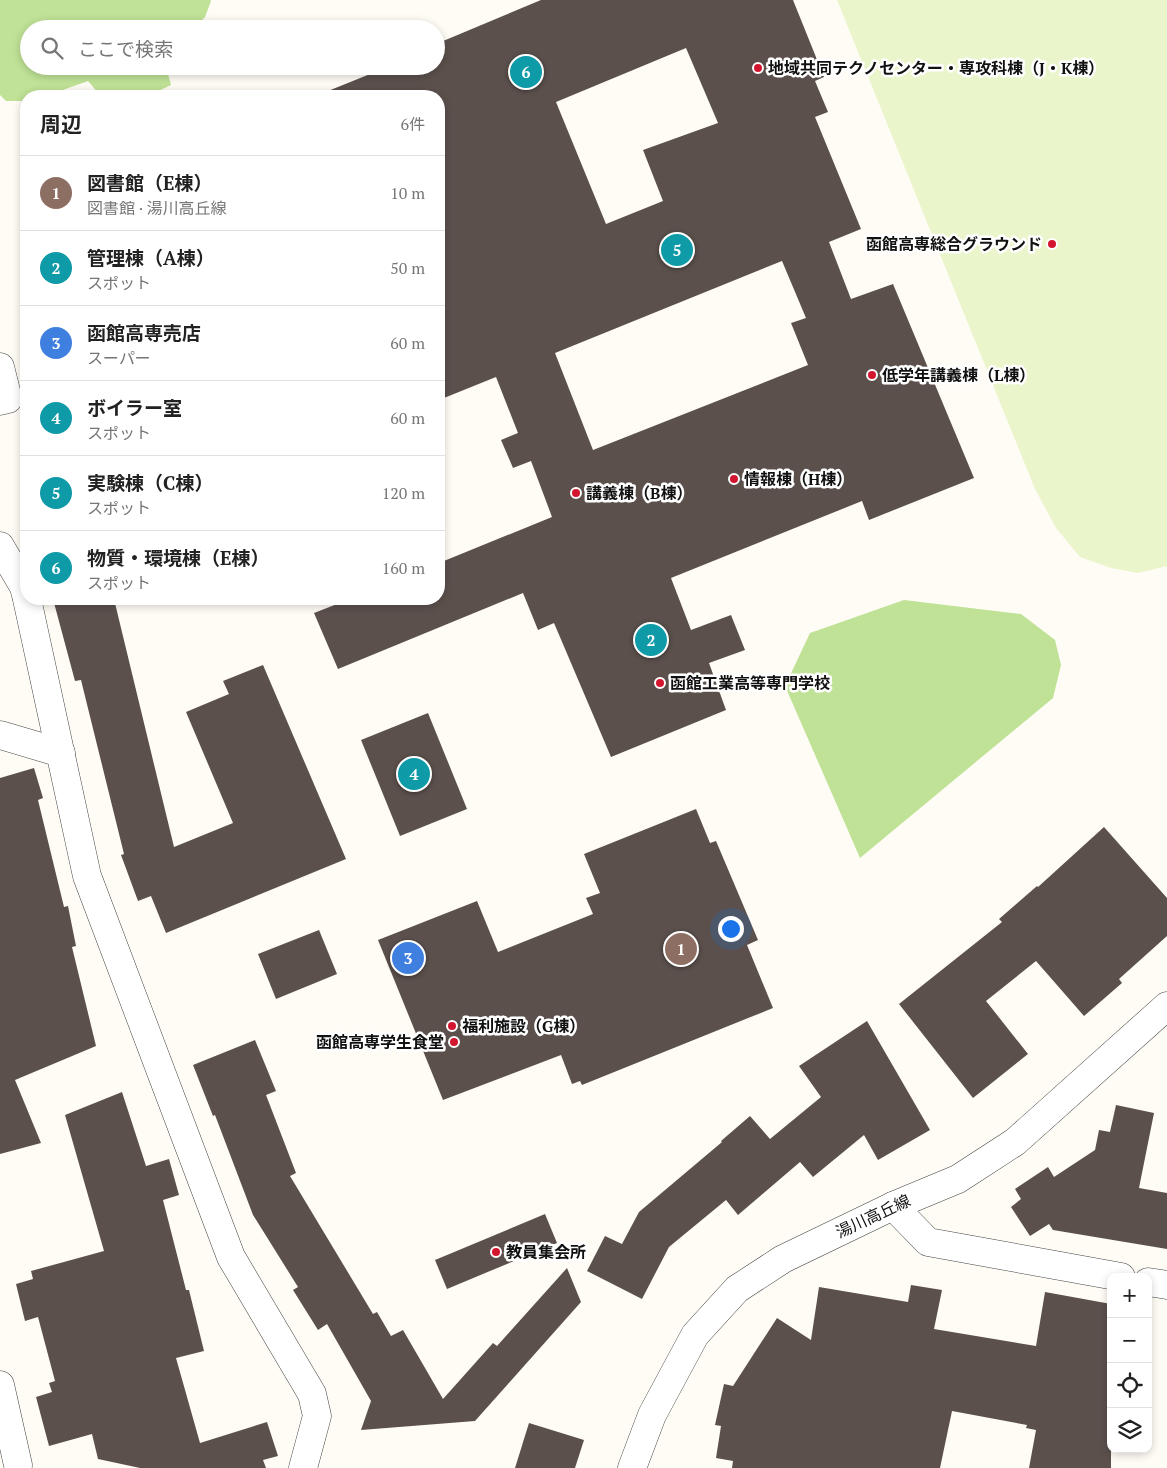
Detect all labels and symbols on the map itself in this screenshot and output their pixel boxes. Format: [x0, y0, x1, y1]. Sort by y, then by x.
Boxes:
pin: 6 [510, 53, 542, 91]
place label: 地域共同テクノセンター・専攻科棟（J・K棟） [768, 57, 1104, 79]
marker: 地域共同テクノセンター・専攻科棟（J・K棟） [752, 62, 764, 74]
pin: 5 [661, 231, 693, 269]
place label: 函館高専総合グラウンド [866, 233, 1042, 255]
marker: 函館高専総合グラウンド [1046, 238, 1058, 250]
place label: 低学年講義棟（L棟） [882, 364, 1035, 386]
marker: 低学年講義棟（L棟） [866, 369, 878, 381]
place label: 情報棟（H棟） [744, 468, 852, 490]
marker: 情報棟（H棟） [728, 473, 740, 485]
place label: 講義棟（B棟） [586, 482, 692, 504]
marker: 講義棟（B棟） [570, 487, 582, 499]
pin: 2 [635, 621, 667, 659]
place label: 函館工業高等専門学校 [670, 672, 830, 694]
marker: 函館工業高等専門学校 [654, 677, 666, 689]
pin: 4 [398, 755, 430, 793]
your location [718, 916, 744, 942]
pin: 1 [665, 930, 697, 968]
pin: 3 [392, 939, 424, 977]
place label: 福利施設（G棟） [462, 1015, 585, 1037]
marker: 福利施設（G棟） [446, 1020, 458, 1032]
place label: 函館高専学生食堂 [316, 1031, 444, 1053]
marker: 函館高専学生食堂 [448, 1036, 460, 1048]
street label: 湯川高丘線 [832, 1189, 914, 1243]
place label: 教員集会所 [506, 1241, 586, 1263]
marker: 教員集会所 [490, 1246, 502, 1258]

